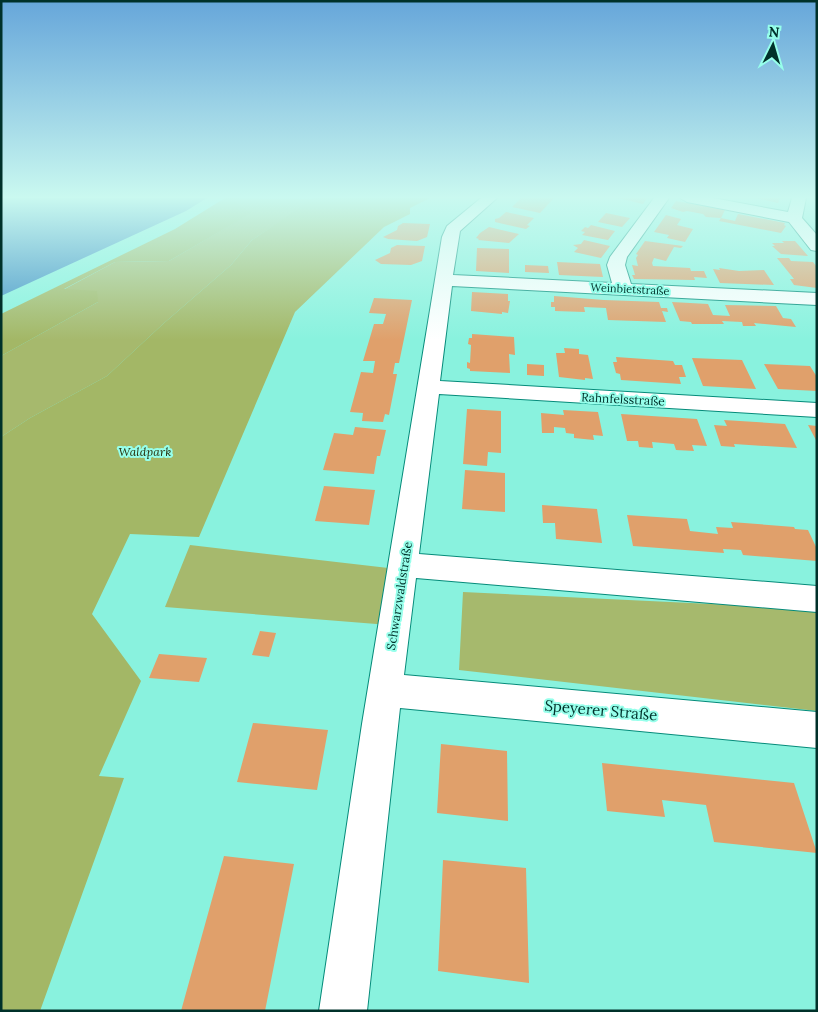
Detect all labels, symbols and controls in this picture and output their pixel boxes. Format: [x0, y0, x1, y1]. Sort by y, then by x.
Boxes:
north arrow [748, 20, 798, 70]
text: N [768, 23, 780, 42]
street label: Weinbietstraße [590, 280, 670, 298]
street label: Rahnfelsstraße [581, 389, 666, 409]
park label: Waldpark [119, 444, 171, 459]
street label: Schwarzwaldstraße [383, 540, 415, 651]
street label: Speyerer Straße [544, 696, 658, 724]

